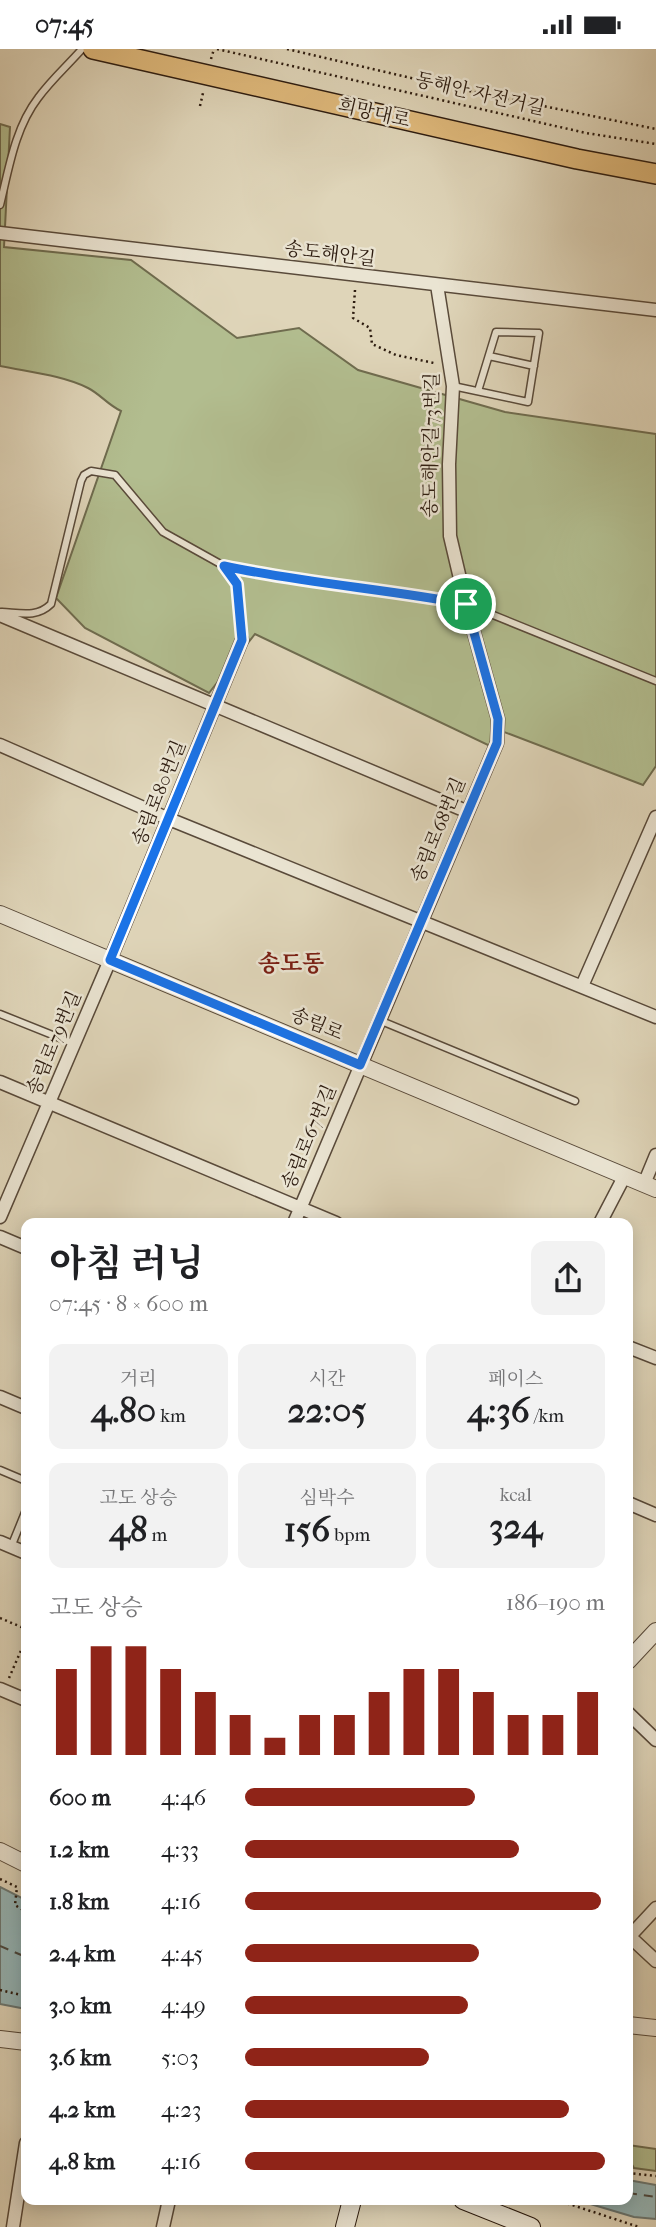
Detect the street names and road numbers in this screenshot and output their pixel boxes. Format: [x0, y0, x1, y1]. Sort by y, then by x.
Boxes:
street label: 동해안 자전거길 [413, 68, 547, 120]
street label: 희망대로 [336, 94, 412, 132]
street label: 송도해안길 [283, 237, 377, 271]
street label: 송도해안길73번길 [419, 372, 443, 518]
street label: 송림로80번길 [128, 737, 190, 849]
street label: 송림로68번길 [406, 774, 470, 886]
street label: 송림로79번길 [22, 988, 86, 1098]
street label: 송림로 [287, 1003, 347, 1045]
street label: 송림로67번길 [277, 1082, 341, 1192]

